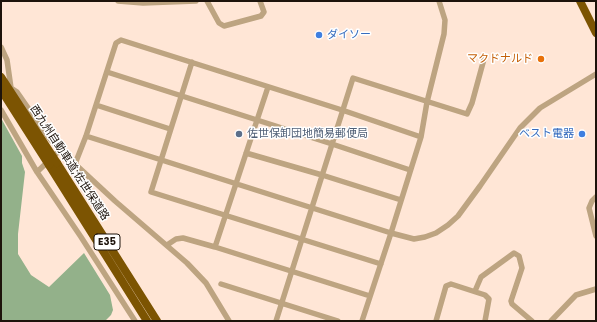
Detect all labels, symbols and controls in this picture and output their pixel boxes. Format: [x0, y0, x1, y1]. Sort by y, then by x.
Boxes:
place label: ダイソー [327, 28, 371, 42]
marker: ダイソー [314, 30, 324, 40]
place label: マクドナルド [467, 52, 533, 66]
marker: マクドナルド [536, 54, 546, 64]
street label: 西九州自動車道;佐世保道路 [27, 103, 111, 223]
place label: 佐世保卸団地簡易郵便局 [247, 127, 368, 141]
place label: ベスト電器 [519, 127, 574, 141]
marker: 佐世保卸団地簡易郵便局 [234, 129, 244, 139]
marker: ベスト電器 [577, 129, 587, 139]
road number: E35 [94, 234, 120, 250]

